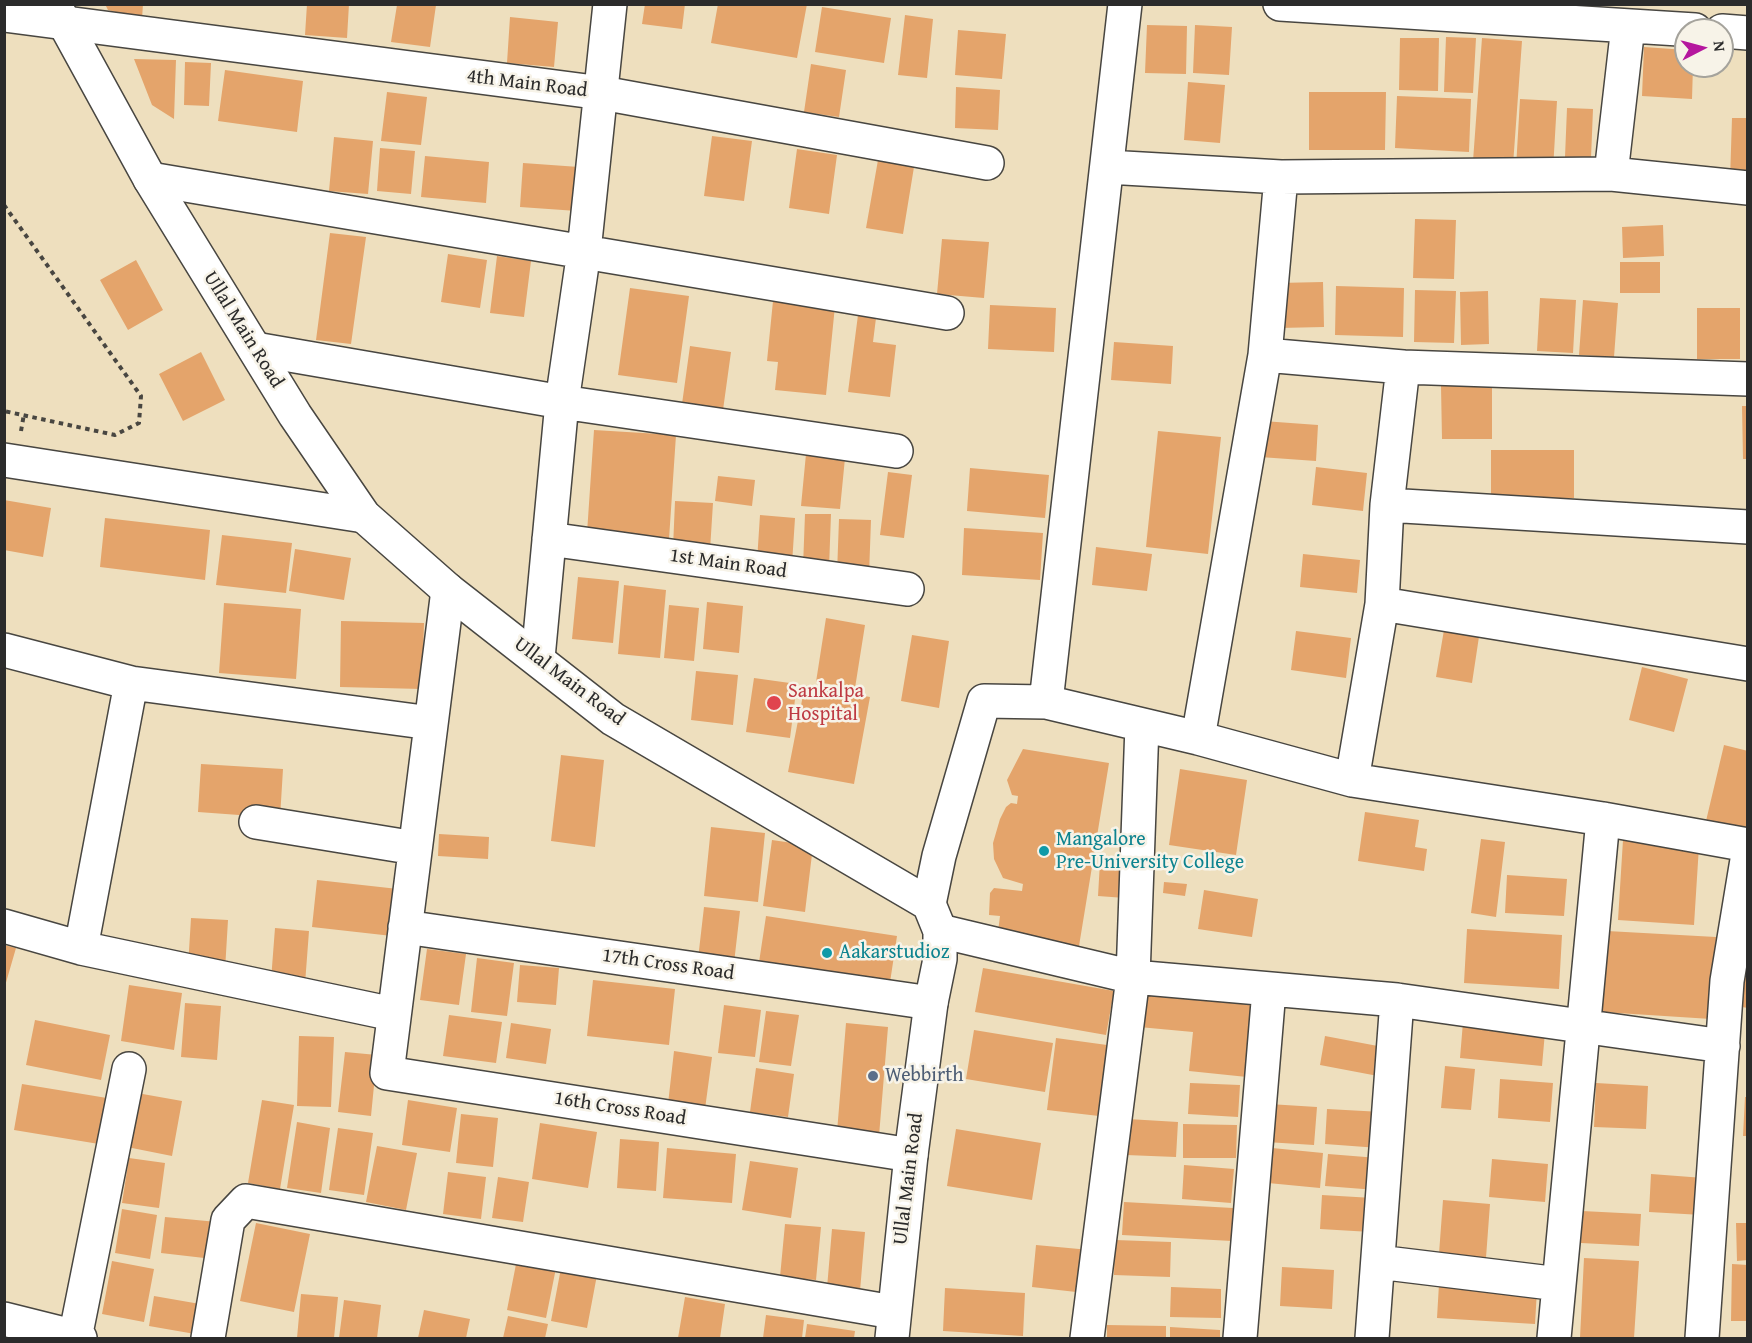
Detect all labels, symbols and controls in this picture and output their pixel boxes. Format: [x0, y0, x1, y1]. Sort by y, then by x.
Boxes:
north arrow [1674, 18, 1734, 78]
text: N [1707, 40, 1732, 53]
street label: 4th Main Road [465, 65, 589, 103]
street label: Ullal Main Road [198, 267, 288, 393]
street label: 1st Main Road [668, 544, 788, 584]
street label: Ullal Main Road [509, 632, 629, 732]
place label: Sankalpa Hospital [788, 680, 864, 727]
marker: Sankalpa Hospital [765, 694, 783, 712]
place label: Mangalore Pre-University College [1056, 828, 1244, 875]
marker: Mangalore Pre-University College [1037, 844, 1051, 858]
place label: Aakarstudioz [839, 941, 949, 965]
street label: 17th Cross Road [600, 944, 736, 986]
marker: Aakarstudioz [820, 946, 834, 960]
place label: Webbirth [885, 1064, 963, 1088]
marker: Webbirth [866, 1069, 880, 1083]
street label: 16th Cross Road [552, 1087, 688, 1131]
street label: Ullal Main Road [889, 1112, 929, 1246]

